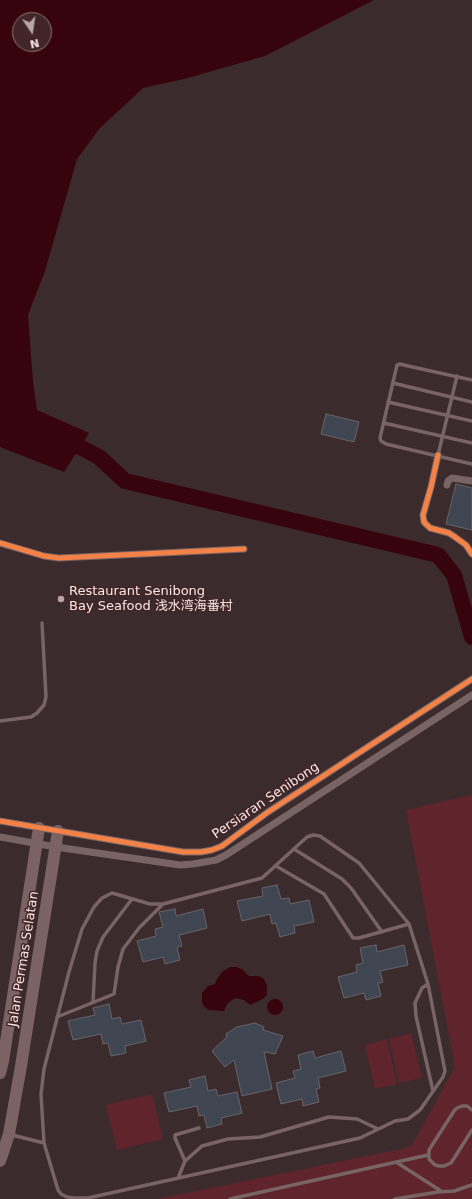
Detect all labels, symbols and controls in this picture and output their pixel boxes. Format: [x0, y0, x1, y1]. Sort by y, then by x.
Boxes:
north arrow [12, 12, 52, 52]
text: N [29, 36, 41, 51]
place label: Restaurant Senibong Bay Seafood 浅水湾海番村 [69, 584, 233, 615]
marker: Restaurant Senibong Bay Seafood 浅水湾海番村 [56, 594, 66, 604]
street label: Persiaran Senibong [210, 759, 322, 843]
street label: Jalan Permas Selatan [6, 890, 42, 1028]

